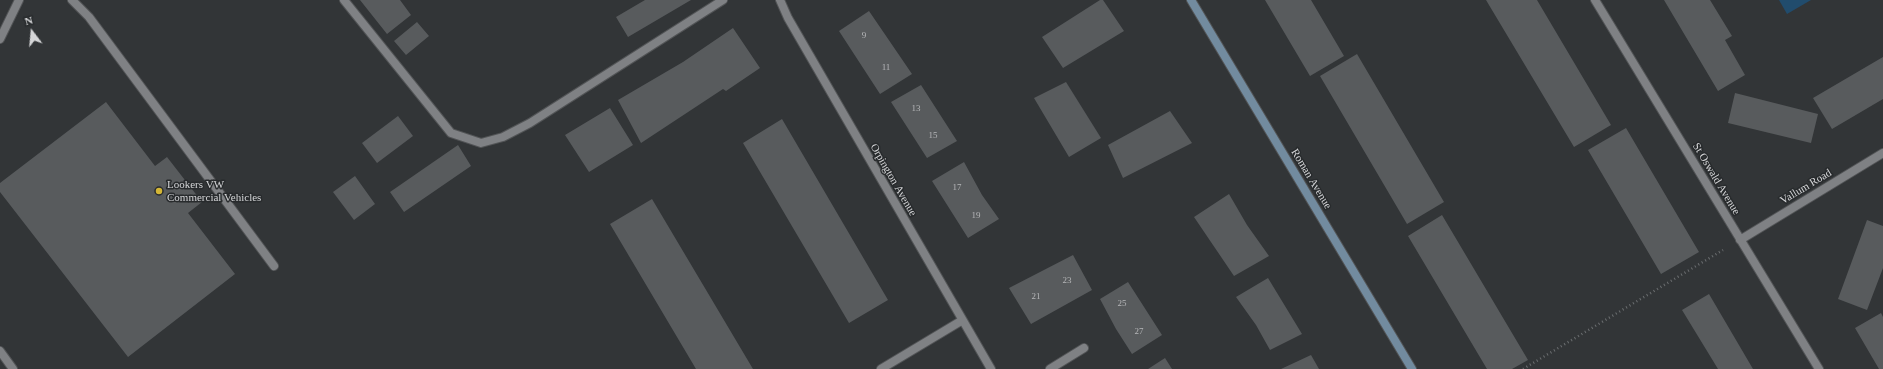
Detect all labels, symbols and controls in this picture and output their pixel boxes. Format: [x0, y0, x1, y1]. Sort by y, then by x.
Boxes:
north arrow [12, 12, 52, 52]
text: N [23, 14, 34, 27]
house number: 9 [862, 31, 866, 41]
house number: 11 [882, 63, 890, 73]
house number: 13 [912, 104, 920, 114]
house number: 15 [928, 131, 938, 141]
street label: Orpington Avenue [867, 141, 919, 219]
street label: St Oswald Avenue [1689, 141, 1743, 217]
street label: Roman Avenue [1288, 146, 1334, 212]
street label: Vallum Road [1778, 166, 1834, 208]
place label: Lookers VW Commercial Vehicles [167, 178, 261, 204]
house number: 17 [952, 183, 962, 193]
marker: Lookers VW Commercial Vehicles [154, 186, 164, 196]
house number: 19 [972, 211, 980, 221]
house number: 23 [1062, 276, 1072, 286]
house number: 21 [1032, 292, 1040, 302]
house number: 25 [1118, 299, 1126, 309]
house number: 27 [1134, 327, 1144, 337]

